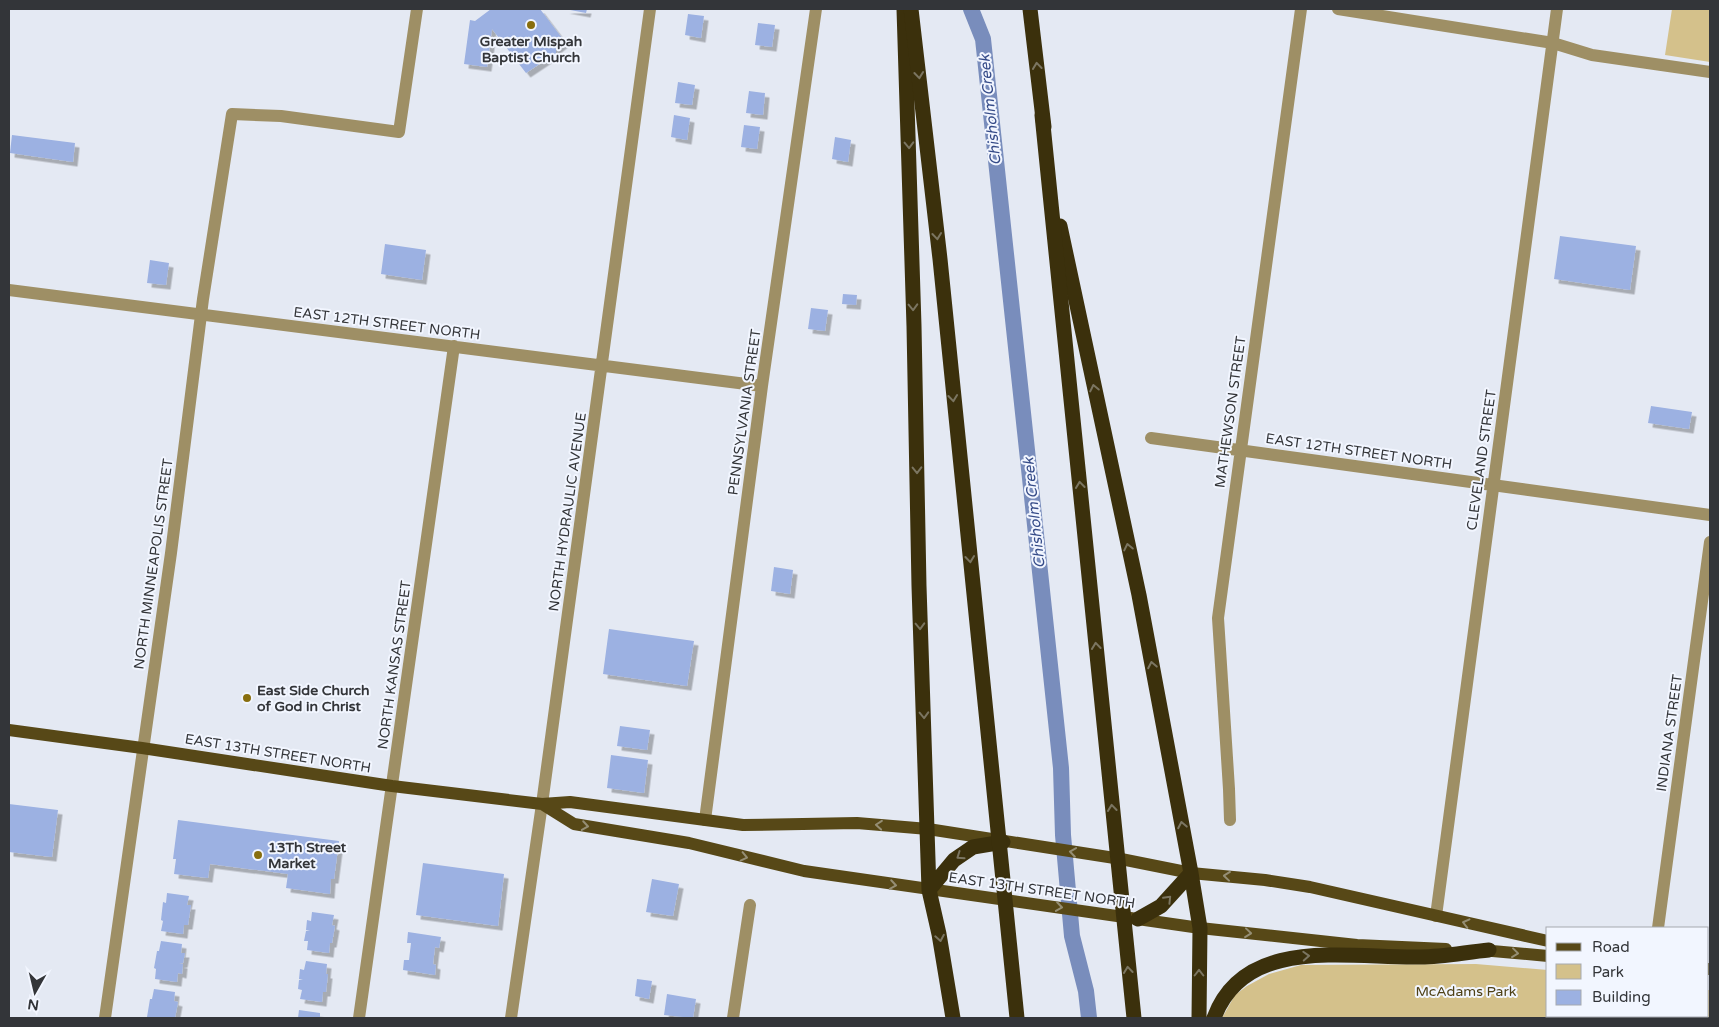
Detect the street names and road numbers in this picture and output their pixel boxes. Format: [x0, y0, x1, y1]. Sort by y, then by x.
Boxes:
street label: EAST 12TH STREET NORTH [292, 304, 481, 343]
street label: PENNSYLVANIA STREET [724, 327, 765, 496]
street label: MATHEWSON STREET [1211, 335, 1250, 489]
street label: CLEVELAND STREET [1463, 388, 1500, 532]
street label: NORTH HYDRAULIC AVENUE [545, 411, 590, 613]
street label: EAST 12TH STREET NORTH [1265, 430, 1453, 473]
street label: NORTH MINNEAPOLIS STREET [130, 457, 177, 671]
street label: NORTH KANSAS STREET [374, 579, 415, 751]
street label: INDIANA STREET [1653, 673, 1686, 793]
street label: EAST 13TH STREET NORTH [184, 730, 372, 777]
street label: EAST 13TH STREET NORTH [948, 869, 1136, 912]

